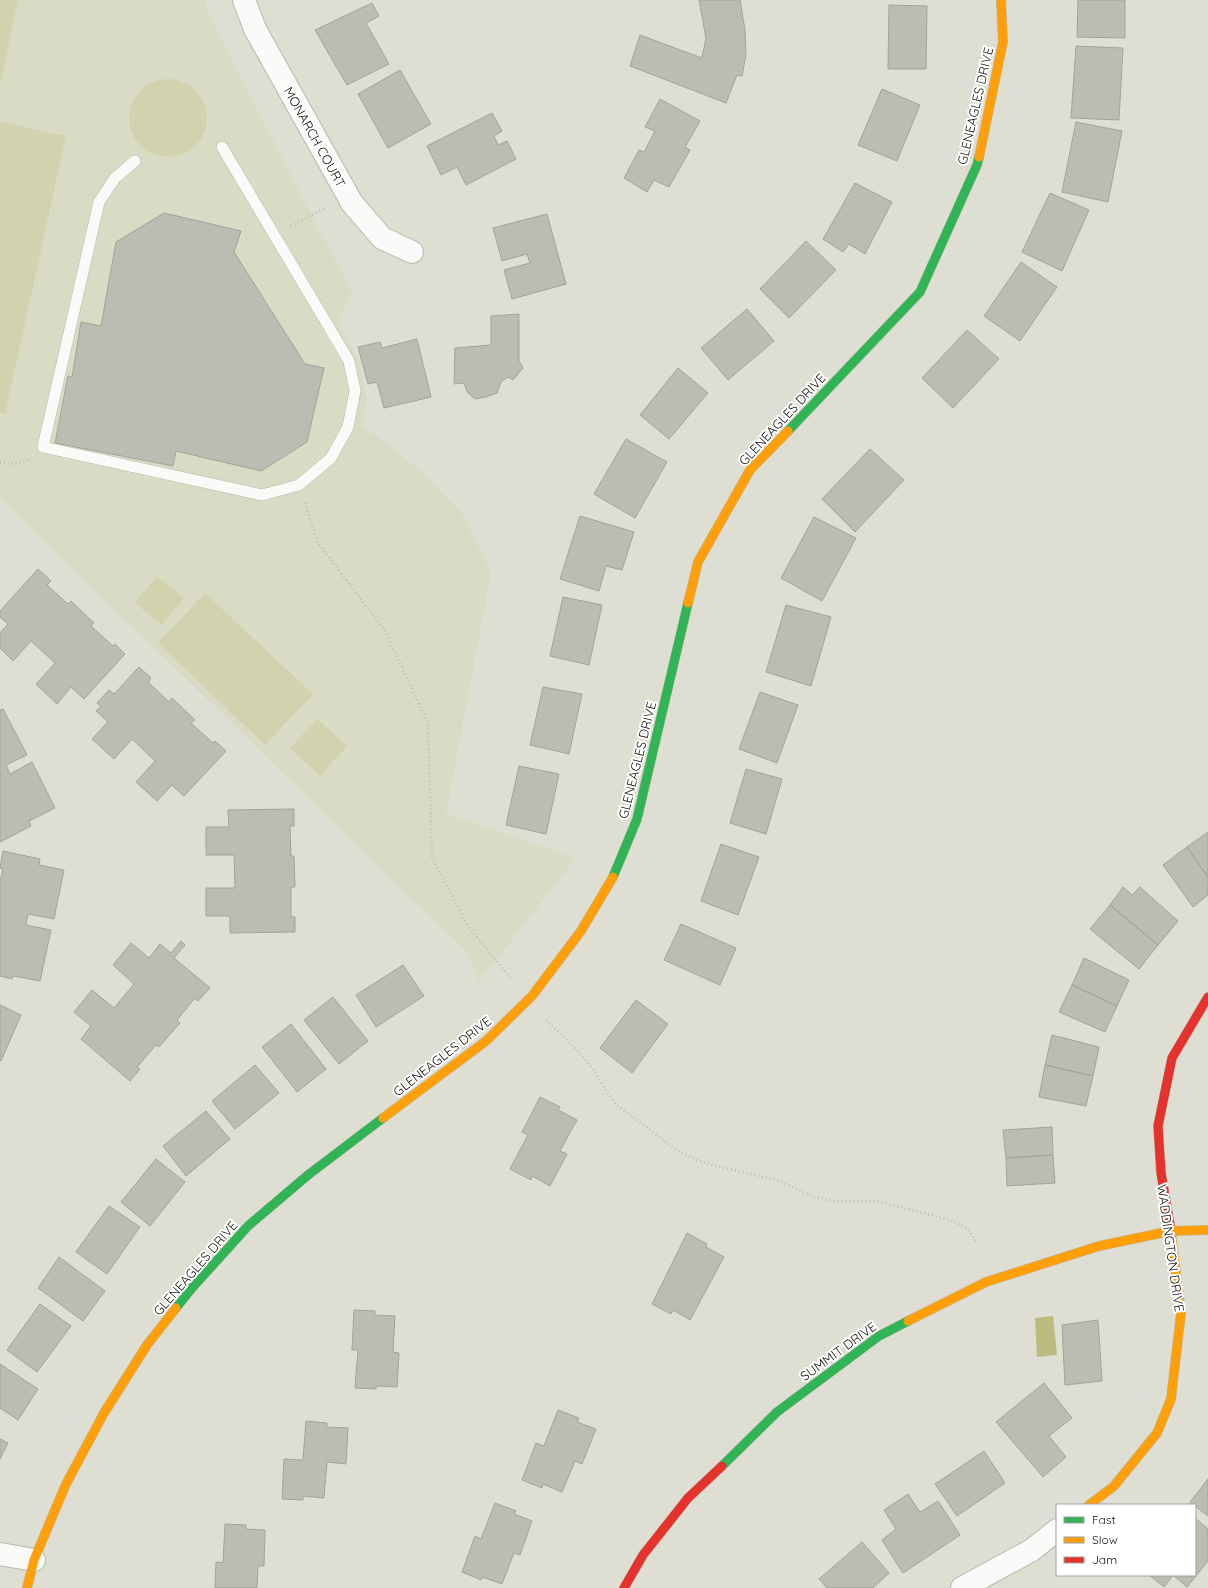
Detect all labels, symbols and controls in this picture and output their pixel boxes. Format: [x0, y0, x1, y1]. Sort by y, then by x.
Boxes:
street label: GLENEAGLES DRIVE [954, 46, 996, 166]
street label: MONARCH COURT [281, 84, 349, 190]
street label: GLENEAGLES DRIVE [735, 370, 829, 468]
street label: GLENEAGLES DRIVE [615, 700, 659, 820]
street label: GLENEAGLES DRIVE [390, 1013, 494, 1099]
street label: WADDINGTON DRIVE [1154, 1183, 1188, 1313]
street label: GLENEAGLES DRIVE [150, 1217, 240, 1319]
street label: SUMMIT DRIVE [797, 1318, 879, 1384]
legend [1056, 1504, 1196, 1576]
text: Fast [1092, 1512, 1116, 1527]
text: Slow [1092, 1532, 1118, 1547]
text: Jam [1092, 1552, 1117, 1567]

